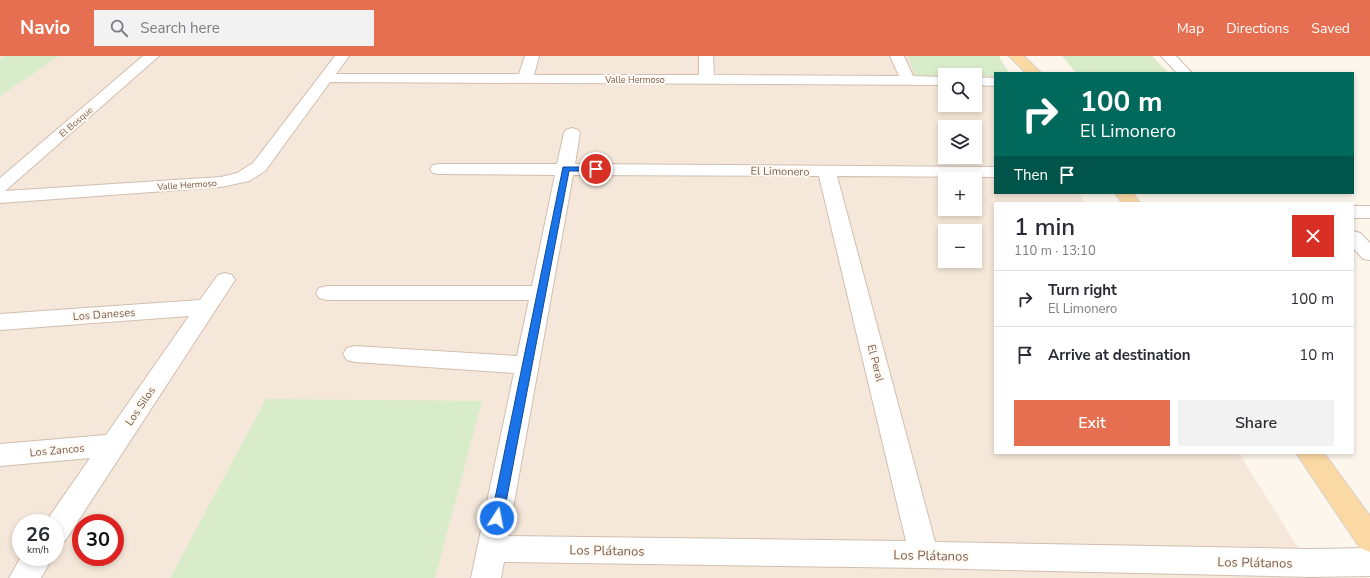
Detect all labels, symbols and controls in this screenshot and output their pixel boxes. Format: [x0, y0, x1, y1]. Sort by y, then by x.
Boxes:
search box [94, 10, 374, 46]
text: Navio [20, 15, 70, 41]
icon: search [108, 17, 130, 39]
text: Search here [140, 18, 220, 38]
text: Map [1177, 19, 1204, 38]
text: Directions [1226, 19, 1289, 38]
text: Saved [1311, 19, 1350, 38]
map controls [938, 68, 982, 268]
button: search [938, 68, 982, 112]
street label: Valle Hermoso [604, 74, 665, 86]
text: 100 m [1080, 83, 1163, 121]
icon: right [1014, 88, 1066, 140]
street label: El Bosque [57, 104, 95, 140]
text: El Limonero [1080, 119, 1176, 143]
button: layers [938, 120, 982, 164]
pin [579, 152, 613, 186]
icon: arrive [585, 158, 607, 180]
street label: El Limonero [751, 163, 809, 180]
icon: arrive [1056, 164, 1078, 186]
text: Then [1014, 165, 1048, 185]
button: + [938, 172, 982, 216]
street label: Valle Hermoso [156, 177, 217, 193]
text: 1 min [1014, 211, 1075, 243]
button: close [1292, 215, 1334, 257]
button: − [938, 224, 982, 268]
text: 110 m · 13:10 [1014, 242, 1096, 260]
text: Turn right [1048, 280, 1117, 300]
icon: right [1014, 288, 1036, 310]
text: 100 m [1290, 289, 1334, 309]
text: El Limonero [1048, 300, 1117, 318]
street label: Los Daneses [72, 305, 136, 324]
street label: El Peral [864, 343, 888, 384]
icon: arrive [1014, 344, 1036, 366]
text: Arrive at destination [1048, 345, 1191, 365]
text: 10 m [1299, 345, 1334, 365]
street label: Los Silos [122, 384, 159, 429]
button: Exit [1014, 400, 1170, 446]
button: Share [1178, 400, 1334, 446]
street label: Los Zancos [29, 441, 85, 460]
position arrow [476, 497, 518, 539]
speed limit sign: 30 [72, 514, 124, 566]
text: 26 [26, 521, 50, 548]
street label: Los Plátanos [569, 541, 645, 561]
text: km/h [27, 543, 49, 557]
street label: Los Plátanos [893, 546, 969, 566]
street label: Los Plátanos [1217, 553, 1293, 573]

